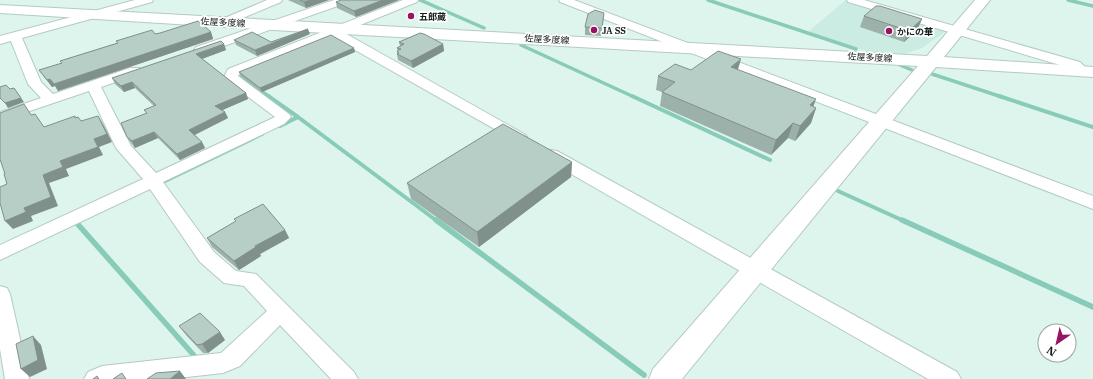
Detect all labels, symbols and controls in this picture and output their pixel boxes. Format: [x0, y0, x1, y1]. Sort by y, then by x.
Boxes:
marker: 五郎蔵 [406, 11, 416, 21]
place label: 五郎蔵 [419, 11, 446, 22]
street label: 佐屋多度線 [199, 15, 247, 29]
marker: JA SS [589, 25, 599, 35]
place label: JA SS [602, 25, 626, 36]
marker: かにの華 [884, 26, 894, 36]
place label: かにの華 [897, 26, 933, 37]
street label: 佐屋多度線 [523, 32, 571, 46]
street label: 佐屋多度線 [846, 50, 894, 64]
north arrow [1037, 323, 1077, 363]
text: N [1044, 343, 1059, 360]

